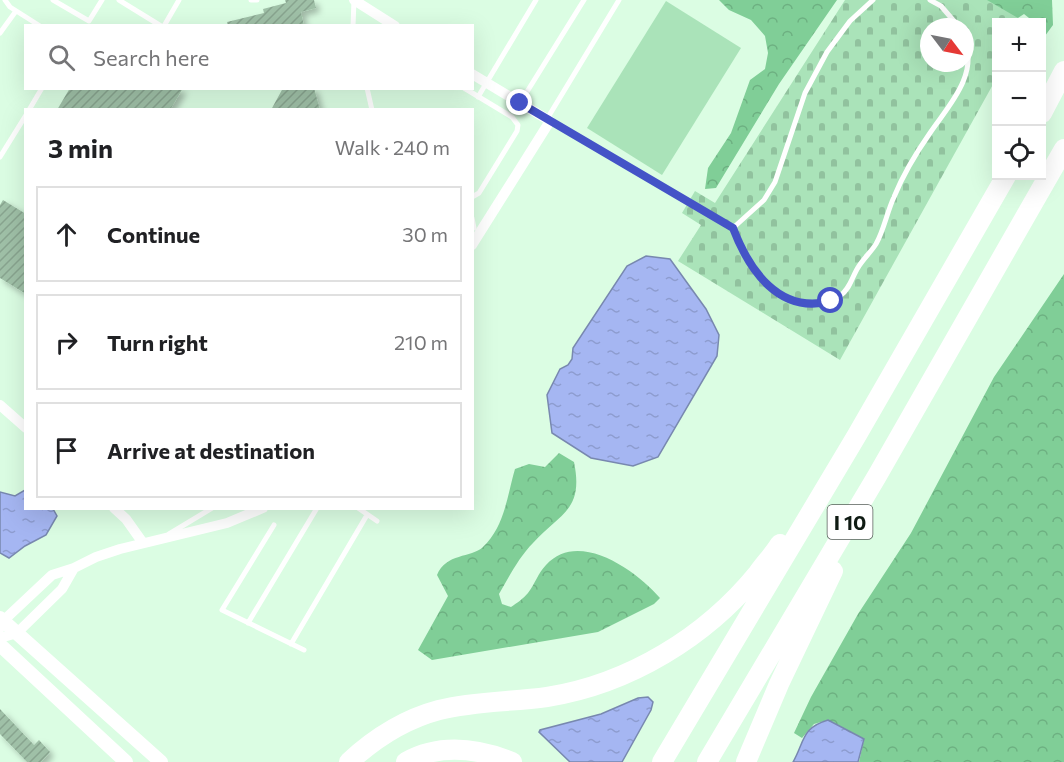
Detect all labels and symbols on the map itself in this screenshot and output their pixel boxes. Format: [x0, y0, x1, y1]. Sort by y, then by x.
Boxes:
north arrow [920, 18, 974, 72]
route end [506, 89, 532, 115]
route start [817, 287, 843, 313]
road number: I 10 [828, 505, 872, 539]

